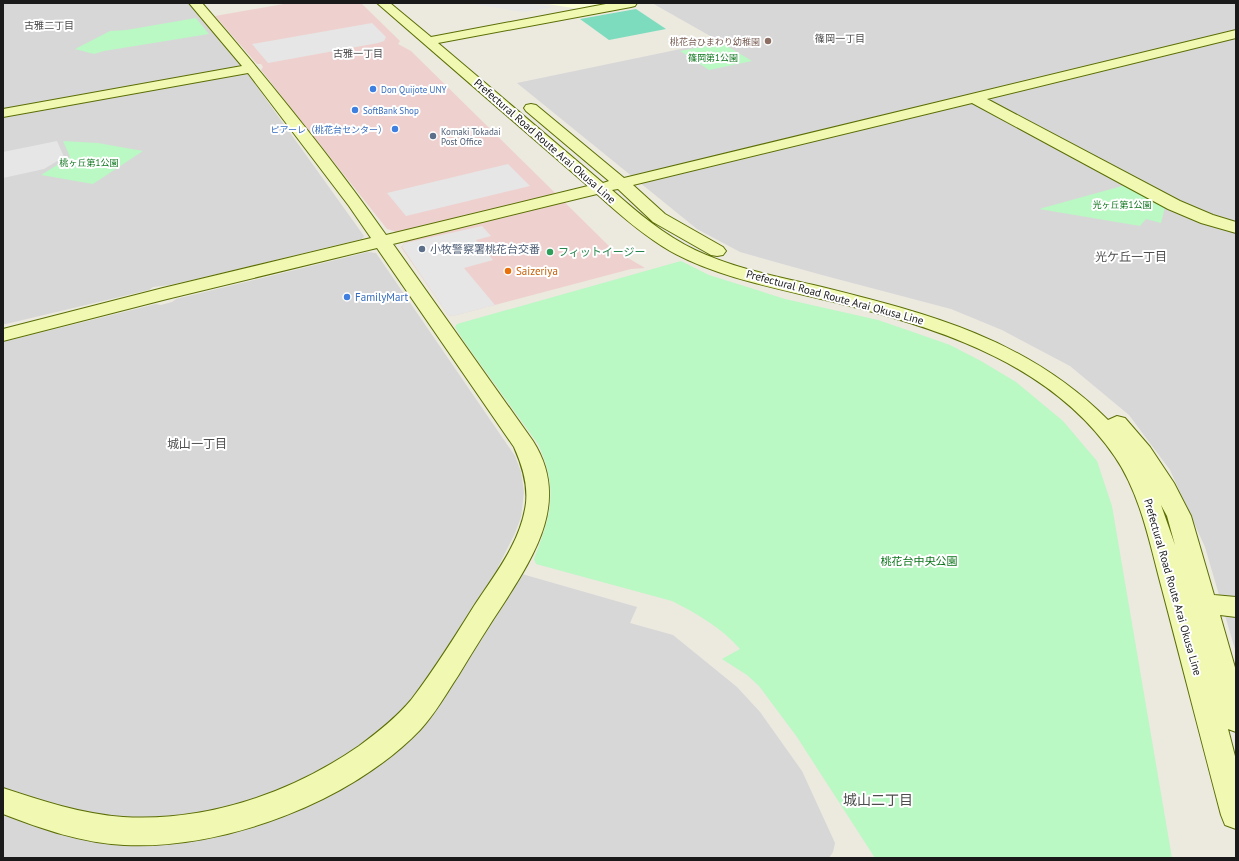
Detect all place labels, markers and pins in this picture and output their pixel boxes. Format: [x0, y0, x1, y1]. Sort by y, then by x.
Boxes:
place label: 桃花台ひまわり幼稚園 [670, 36, 760, 47]
marker: 桃花台ひまわり幼稚園 [763, 36, 773, 46]
marker: Don Quijote UNY [368, 84, 378, 94]
place label: Don Quijote UNY [381, 84, 447, 95]
marker: SoftBank Shop [350, 105, 360, 115]
place label: SoftBank Shop [363, 105, 419, 116]
place label: ピアーレ（桃花台センター） [271, 124, 387, 135]
marker: ピアーレ（桃花台センター） [390, 124, 400, 134]
place label: Komaki Tokadai Post Office [441, 126, 501, 147]
marker: Komaki Tokadai Post Office [428, 131, 438, 141]
place label: 小牧警察署桃花台交番 [430, 242, 540, 256]
marker: 小牧警察署桃花台交番 [417, 244, 427, 254]
place label: フィットイージー [558, 245, 646, 259]
marker: フィットイージー [545, 247, 555, 257]
place label: Saizeriya [516, 264, 558, 278]
marker: Saizeriya [503, 266, 513, 276]
place label: FamilyMart [355, 290, 409, 304]
marker: FamilyMart [342, 292, 352, 302]

